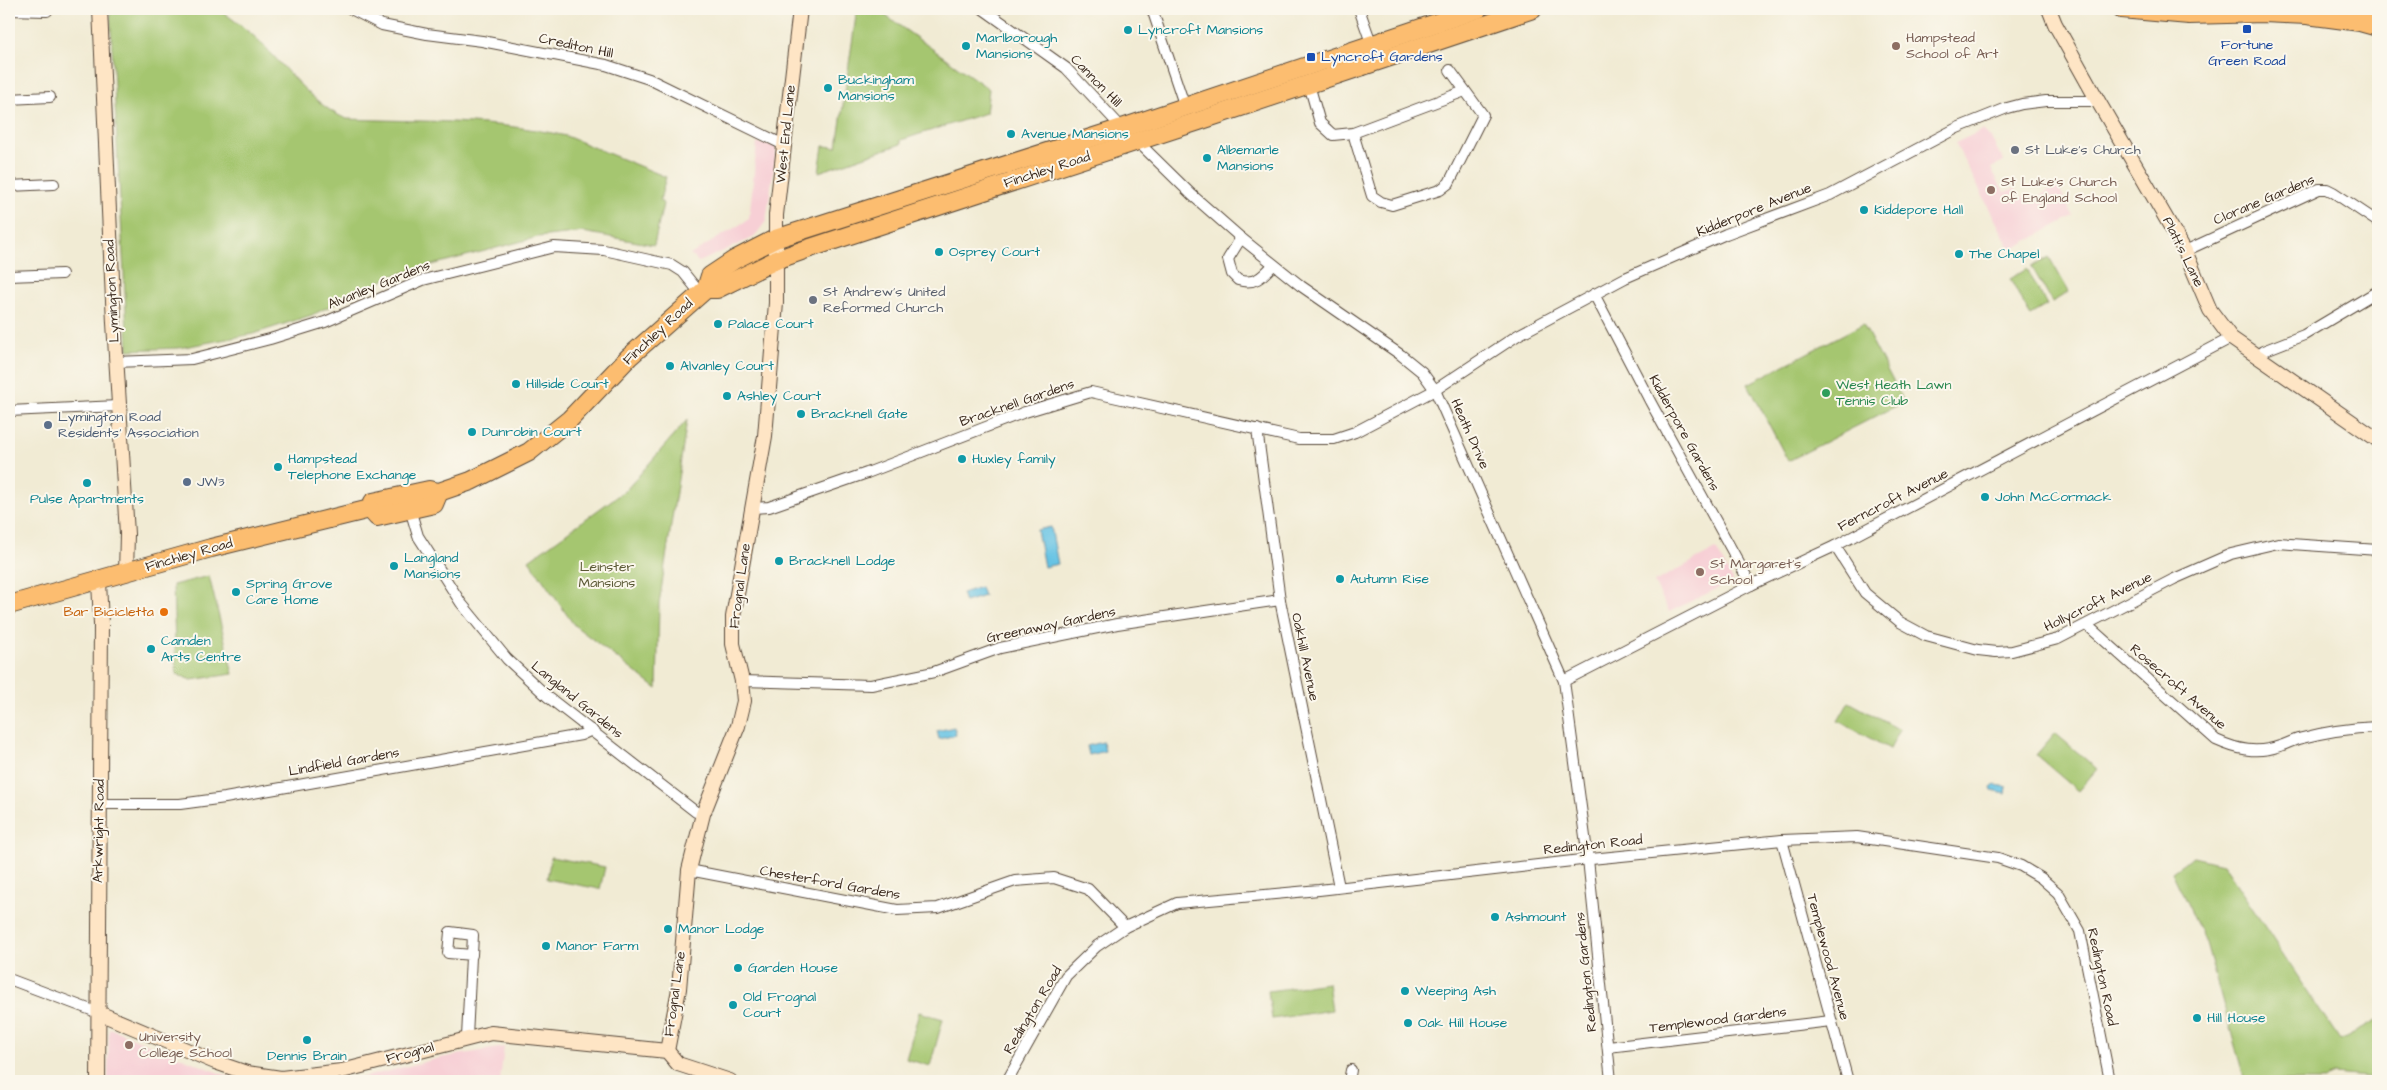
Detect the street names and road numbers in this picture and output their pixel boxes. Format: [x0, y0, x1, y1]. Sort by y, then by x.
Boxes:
street label: Crediton Hill [537, 28, 615, 64]
street label: Cannon Hill [1066, 50, 1126, 112]
street label: West End Lane [771, 84, 801, 184]
street label: Finchley Road [1001, 147, 1093, 193]
street label: Clorane Gardens [2210, 170, 2318, 230]
street label: Kidderpore Avenue [1694, 178, 1815, 242]
street label: Platt's Lane [2157, 214, 2209, 291]
street label: Lymington Road [99, 239, 125, 343]
street label: Alvanley Gardens [325, 255, 433, 315]
street label: Finchley Road [618, 294, 698, 370]
street label: Kidderpore Gardens [1644, 371, 1724, 495]
street label: Bracknell Gardens [957, 374, 1077, 432]
street label: Heath Drive [1446, 396, 1495, 473]
street label: Ferncroft Avenue [1834, 463, 1952, 536]
street label: Finchley Road [143, 533, 235, 577]
street label: Frognal Lane [724, 542, 756, 630]
street label: Hollycroft Avenue [2041, 567, 2156, 637]
street label: Greenaway Gardens [984, 602, 1118, 648]
street label: Oakhill Avenue [1286, 611, 1324, 703]
street label: Rosecroft Avenue [2125, 639, 2231, 735]
street label: Langland Gardens [527, 657, 627, 743]
street label: Lindfield Gardens [287, 742, 401, 782]
street label: Arkwright Road [88, 779, 110, 883]
street label: Redington Road [1543, 830, 1643, 860]
street label: Chesterford Gardens [758, 861, 902, 905]
street label: Templewood Avenue [1802, 892, 1855, 1023]
street label: Redington Gardens [1570, 911, 1602, 1033]
street label: Redington Road [2082, 926, 2122, 1028]
street label: Frognal Lane [659, 950, 691, 1038]
street label: Redington Road [999, 962, 1067, 1058]
street label: Templewood Gardens [1648, 1002, 1788, 1038]
street label: Frognal [384, 1037, 436, 1069]

